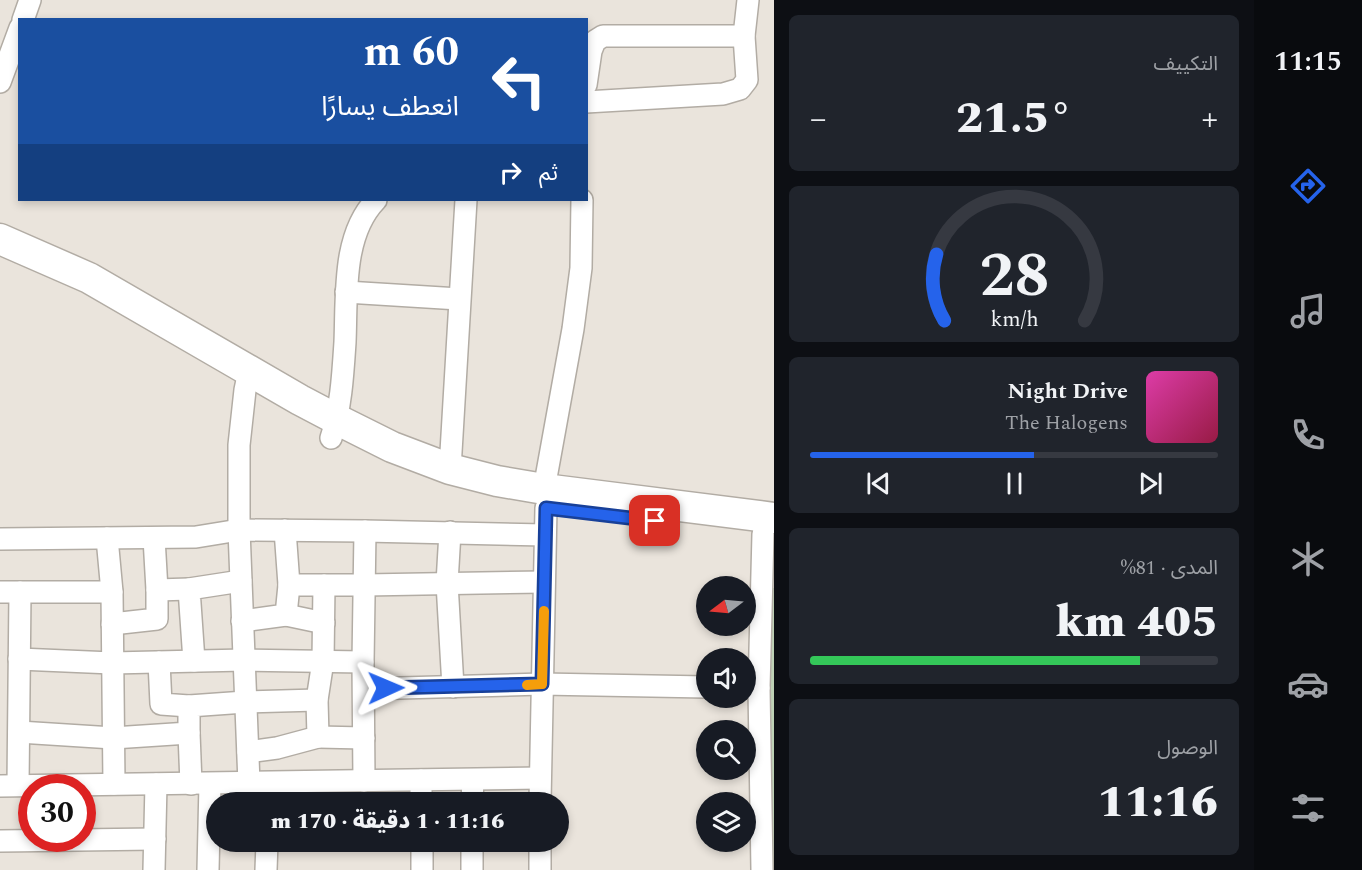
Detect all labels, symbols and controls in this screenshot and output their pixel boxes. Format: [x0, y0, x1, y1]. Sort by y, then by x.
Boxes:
text: 60 m [364, 21, 459, 84]
text: 11:15 [1274, 41, 1342, 83]
icon: left [480, 42, 558, 120]
text: التكييف [1154, 49, 1218, 79]
text: 21.5° [956, 84, 1072, 153]
text: انعطف يسارًا [321, 86, 459, 128]
text: − [810, 94, 827, 144]
text: + [1201, 94, 1218, 144]
icon: right [494, 156, 527, 189]
text: ثم [539, 157, 558, 190]
icon: directions [1287, 165, 1329, 207]
text: 28 [979, 229, 1049, 324]
icon: music [1287, 290, 1329, 332]
text: km/h [990, 303, 1038, 336]
text: Night Drive [1008, 375, 1128, 408]
text: The Halogens [1005, 408, 1128, 438]
icon: phone [1287, 414, 1329, 456]
icon: previous [862, 467, 895, 500]
icon: pause [998, 467, 1031, 500]
icon: next [1134, 467, 1167, 500]
pin [629, 495, 680, 546]
icon: arrive [638, 504, 671, 537]
icon: climate [1287, 538, 1329, 580]
text: المدى · 81% [1121, 553, 1218, 583]
north arrow [696, 576, 756, 636]
map controls [696, 576, 756, 852]
text: 405 km [1056, 588, 1218, 657]
button: sound [696, 648, 756, 708]
position arrow [354, 656, 418, 720]
icon: car [1287, 663, 1329, 705]
button: search [696, 720, 756, 780]
text: الوصول [1157, 733, 1218, 763]
text: 11:16 [1097, 768, 1218, 837]
speed limit sign: 30 [18, 774, 96, 852]
icon: filters [1287, 787, 1329, 829]
button: layers [696, 792, 756, 852]
text: 11:16 · 1 دقيقة · 170 m [271, 805, 504, 838]

